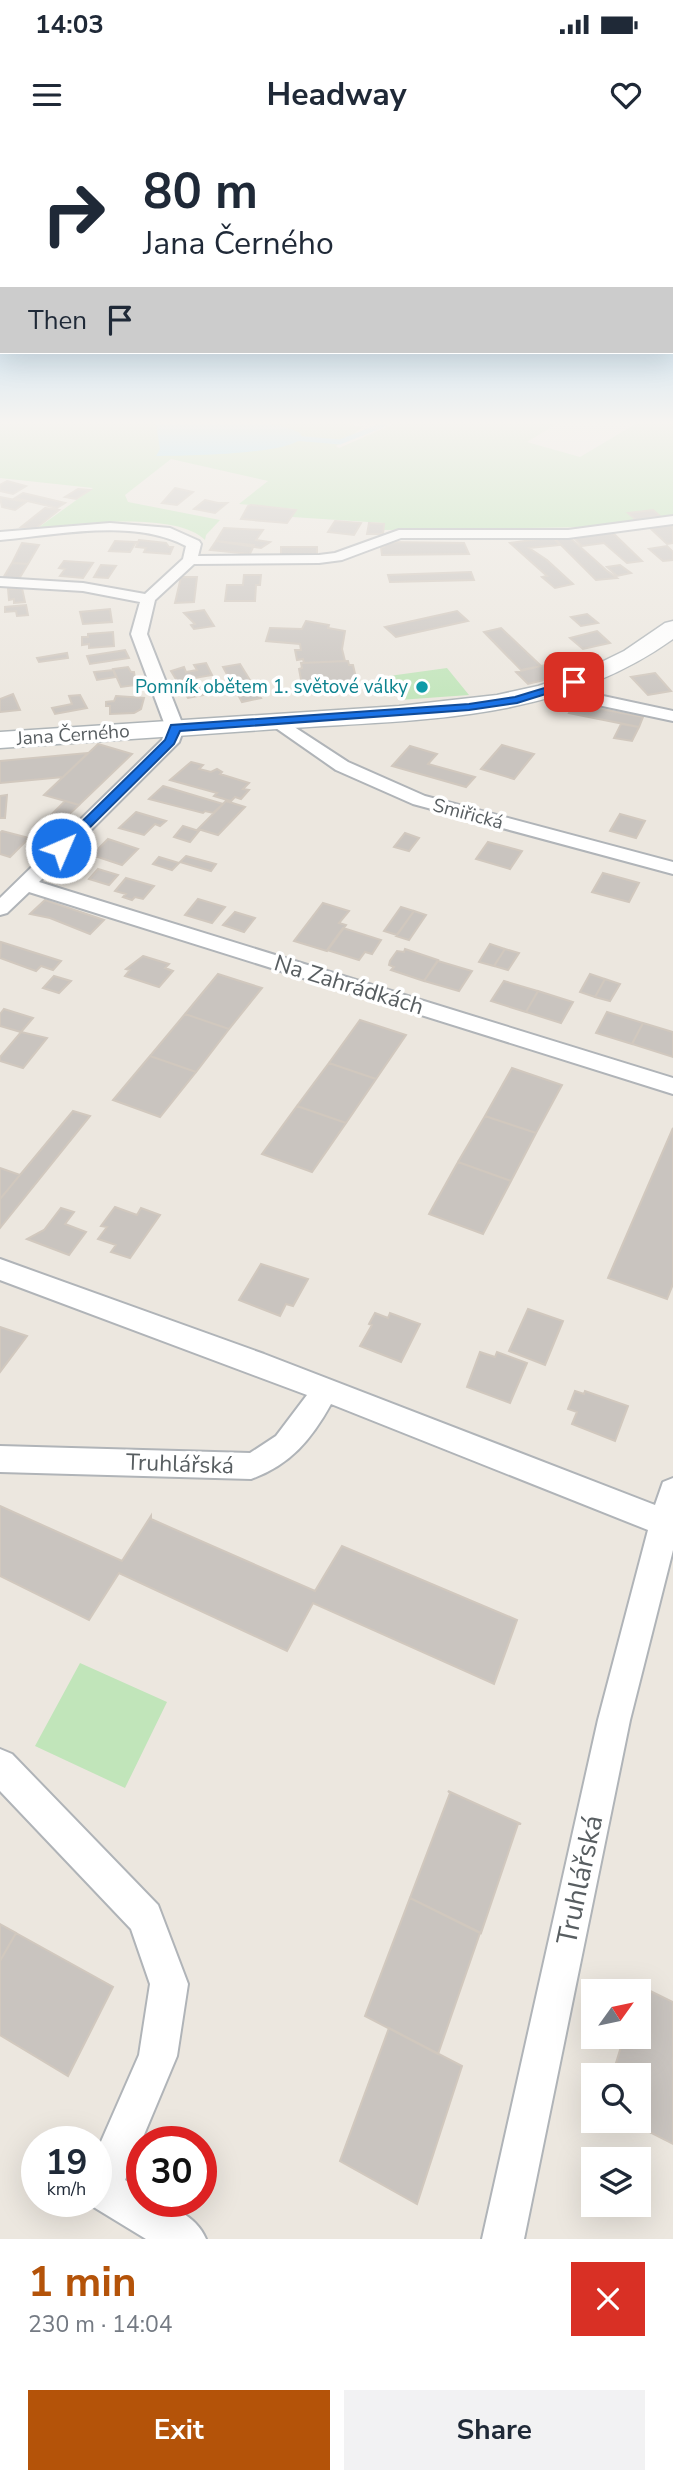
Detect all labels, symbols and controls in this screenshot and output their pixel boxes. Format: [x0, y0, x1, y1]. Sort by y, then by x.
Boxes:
text: 14:03 [35, 7, 104, 42]
text: Headway [267, 73, 406, 116]
icon: menu [28, 76, 66, 114]
icon: heart [607, 76, 645, 114]
text: 80 m [143, 158, 258, 225]
icon: right [28, 168, 119, 259]
text: Jana Černého [143, 222, 334, 265]
icon: arrive [101, 301, 139, 339]
text: Then [28, 303, 87, 338]
pin [544, 652, 604, 712]
icon: arrive [555, 663, 593, 701]
place label: Pomník obětem 1. světové války [135, 674, 408, 700]
marker: Pomník obětem 1. světové války [414, 679, 430, 695]
street label: Jana Černého [15, 718, 130, 752]
street label: Smiřická [430, 792, 506, 836]
position arrow [24, 811, 98, 885]
street label: Na Zahrádkách [270, 948, 428, 1022]
street label: Truhlářská [125, 1447, 235, 1481]
street label: Truhlářská [548, 1812, 612, 1948]
north arrow [581, 1979, 651, 2049]
map controls [581, 1979, 651, 2217]
button: search [581, 2063, 651, 2133]
speed limit sign: 30 [126, 2126, 217, 2217]
text: 19 [45, 2139, 88, 2186]
button: layers [581, 2147, 651, 2217]
text: km/h [47, 2177, 86, 2201]
text: 1 min [28, 2254, 137, 2311]
button: close [571, 2262, 645, 2336]
text: 230 m · 14:04 [28, 2309, 173, 2340]
button: Exit [28, 2390, 330, 2470]
button: Share [344, 2390, 645, 2470]

